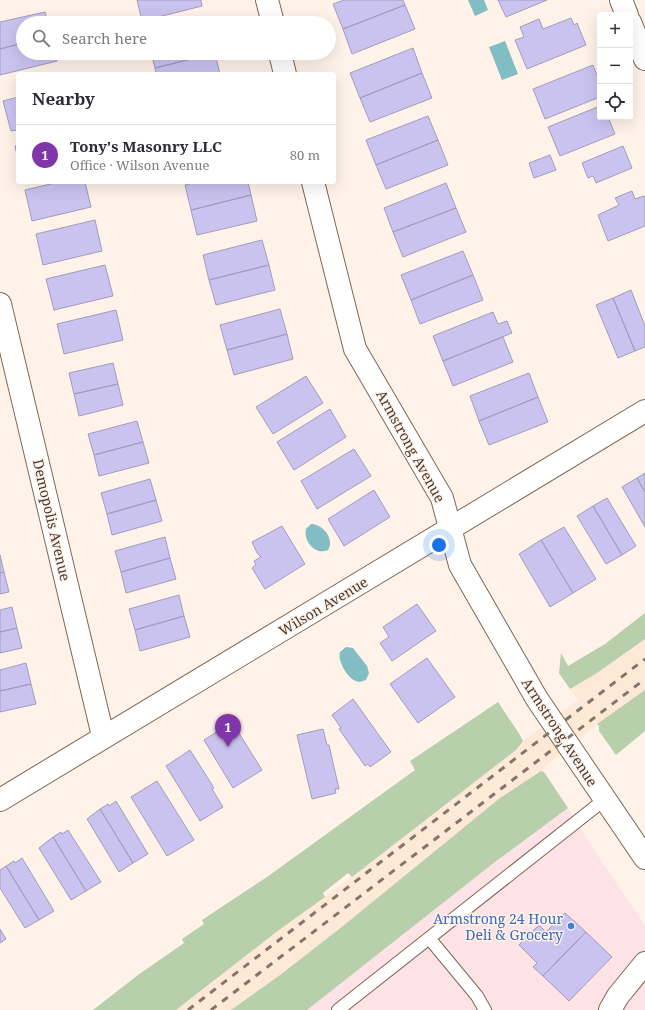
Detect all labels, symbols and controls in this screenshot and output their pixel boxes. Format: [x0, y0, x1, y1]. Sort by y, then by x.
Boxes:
map controls [597, 12, 633, 120]
button: + [597, 12, 633, 48]
search box [16, 16, 336, 60]
icon: search [30, 27, 52, 49]
text: Search here [62, 28, 147, 48]
button: − [597, 48, 633, 84]
button: locate [597, 84, 633, 120]
text: Nearby [32, 87, 95, 110]
text: Tony's Masonry LLC [70, 136, 222, 156]
text: 1 [41, 146, 49, 164]
text: 80 m [290, 146, 320, 164]
text: Office · Wilson Avenue [70, 156, 209, 174]
street label: Armstrong Avenue [372, 386, 450, 506]
street label: Demopolis Avenue [29, 457, 75, 583]
your location [429, 535, 449, 555]
street label: Wilson Avenue [275, 572, 371, 640]
street label: Armstrong Avenue [518, 674, 602, 790]
pin: 1 [215, 714, 241, 747]
place label: Armstrong 24 Hour Deli & Grocery [433, 909, 563, 944]
marker: Armstrong 24 Hour Deli & Grocery [566, 921, 576, 931]

